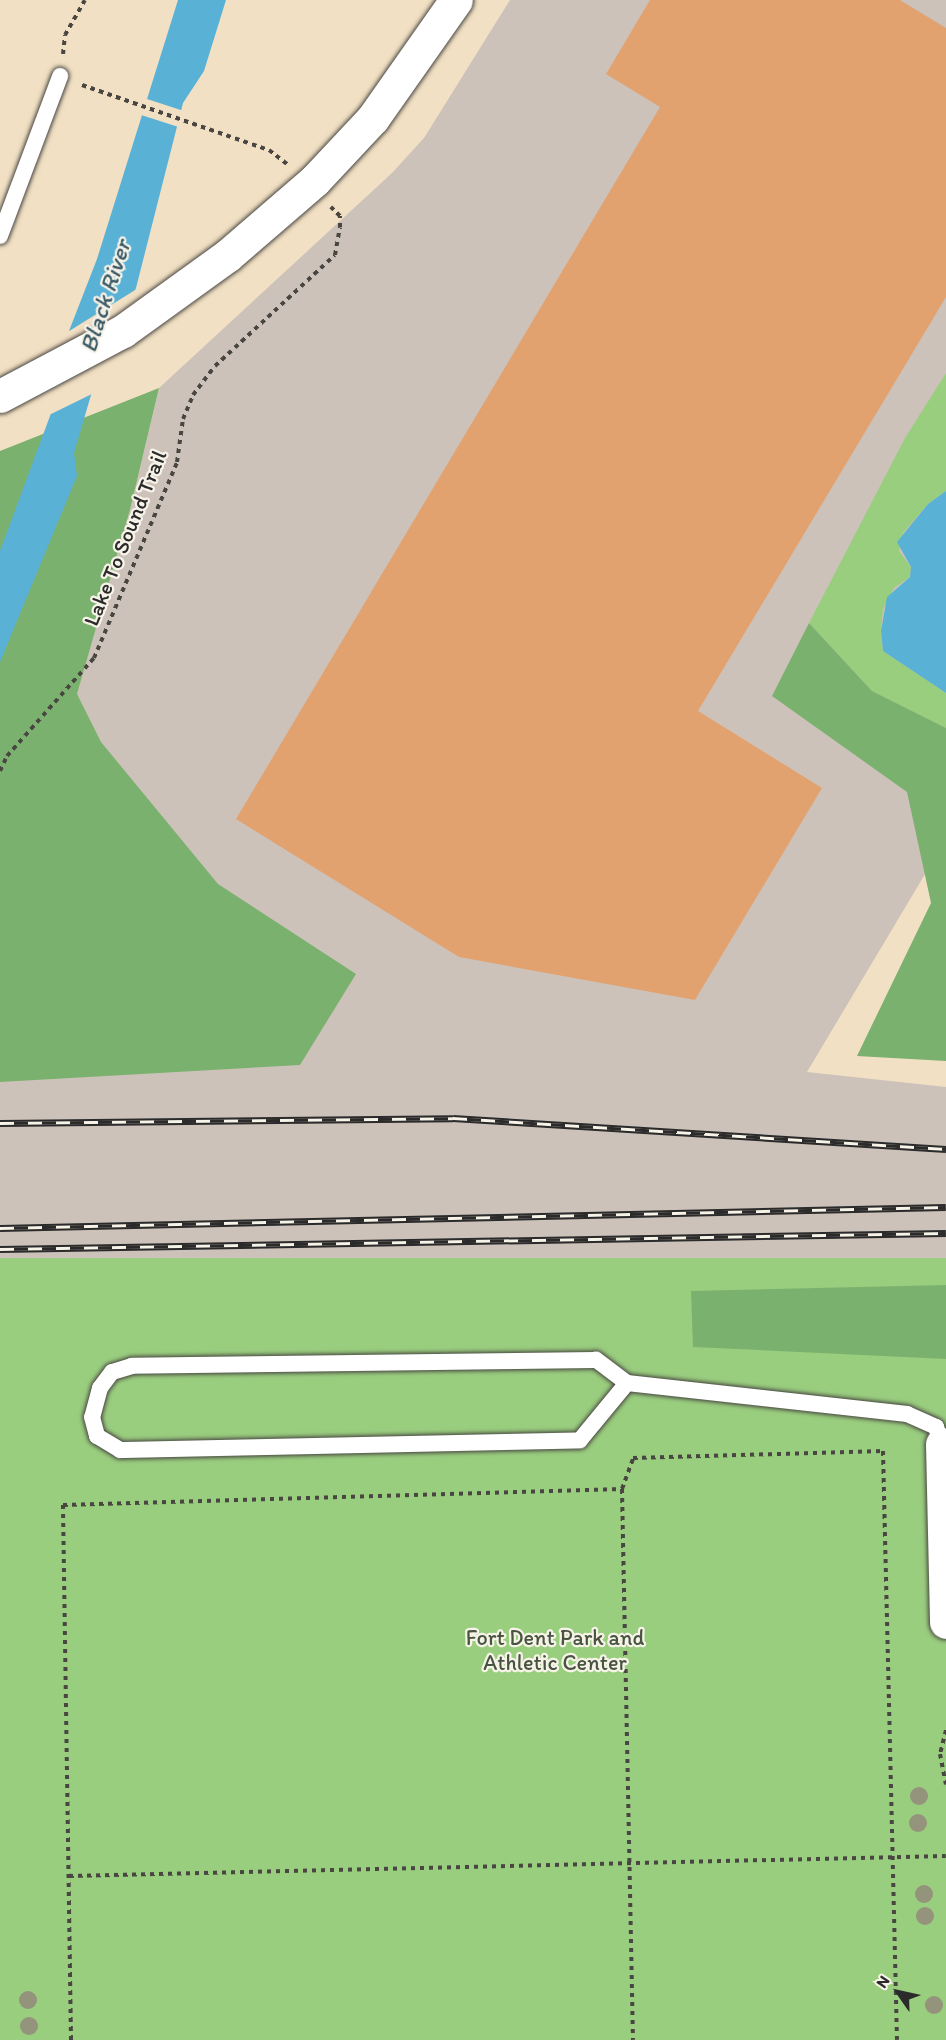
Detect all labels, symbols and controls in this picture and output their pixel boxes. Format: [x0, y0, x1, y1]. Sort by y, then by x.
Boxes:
water label: Black River [73, 237, 137, 355]
street label: Lake To Sound Trail [78, 448, 172, 628]
park label: Fort Dent Park and Athletic Center [466, 1624, 644, 1676]
north arrow [868, 1962, 928, 2022]
text: N [872, 1972, 894, 1991]

